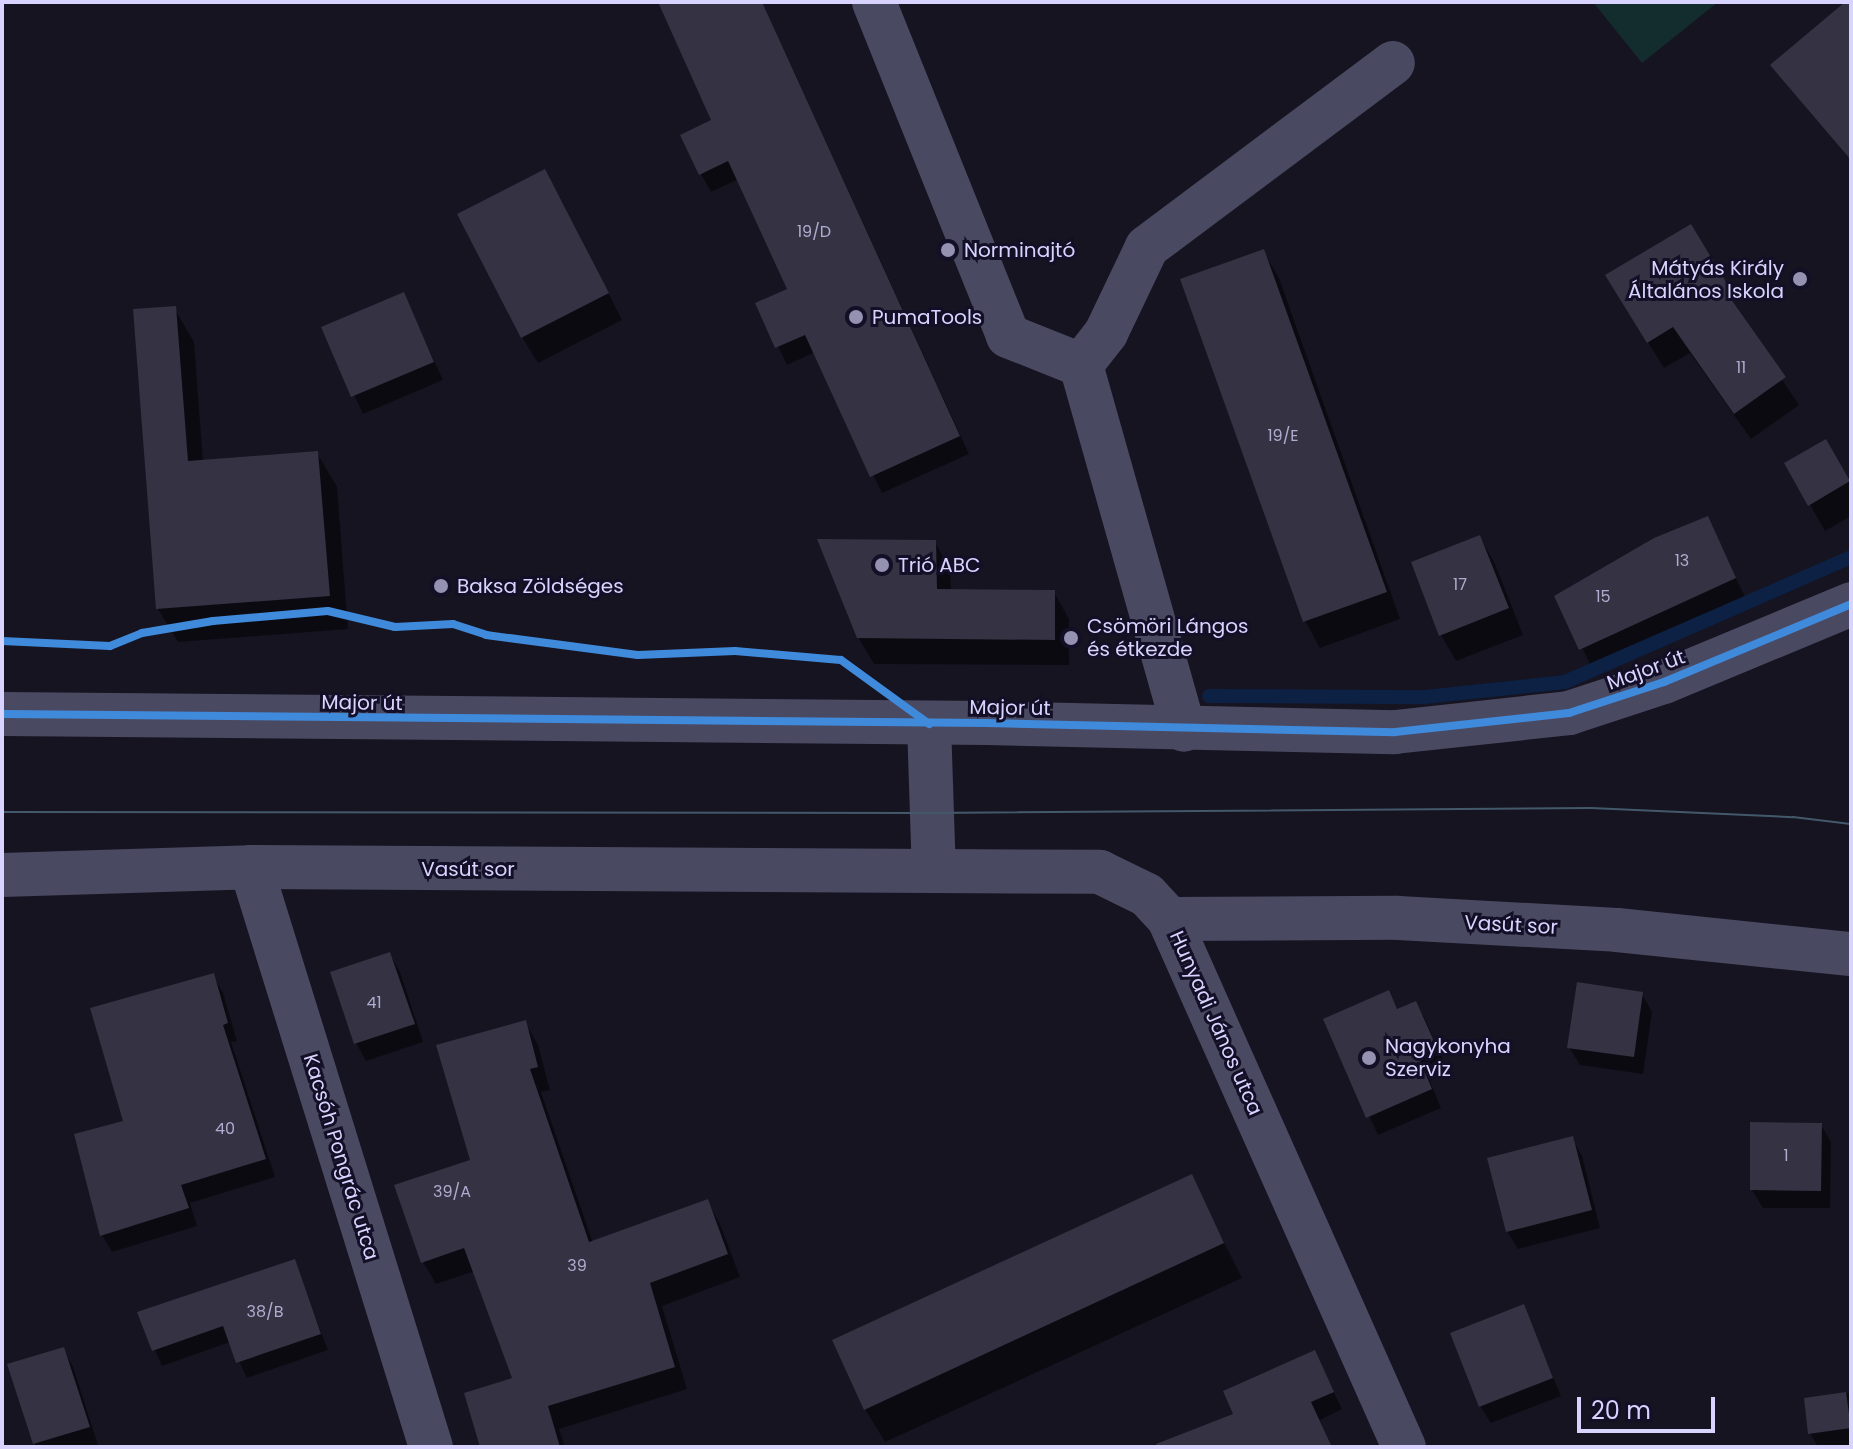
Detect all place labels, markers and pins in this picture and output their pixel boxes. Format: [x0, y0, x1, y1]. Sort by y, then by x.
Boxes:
place label: Norminajtó [964, 238, 1075, 262]
marker: Norminajtó [939, 241, 957, 259]
place label: Mátyás Király Általános Iskola [1628, 256, 1784, 303]
marker: Mátyás Király Általános Iskola [1791, 270, 1809, 288]
place label: PumaTools [872, 305, 982, 329]
marker: PumaTools [847, 308, 865, 326]
place label: Trió ABC [898, 553, 981, 577]
marker: Trió ABC [873, 556, 891, 574]
place label: Baksa Zöldséges [457, 574, 624, 598]
marker: Baksa Zöldséges [432, 577, 450, 595]
place label: Csömöri Lángos és étkezde [1087, 614, 1249, 661]
marker: Csömöri Lángos és étkezde [1062, 629, 1080, 647]
place label: Nagykonyha Szerviz [1385, 1034, 1511, 1081]
marker: Nagykonyha Szerviz [1360, 1049, 1378, 1067]

